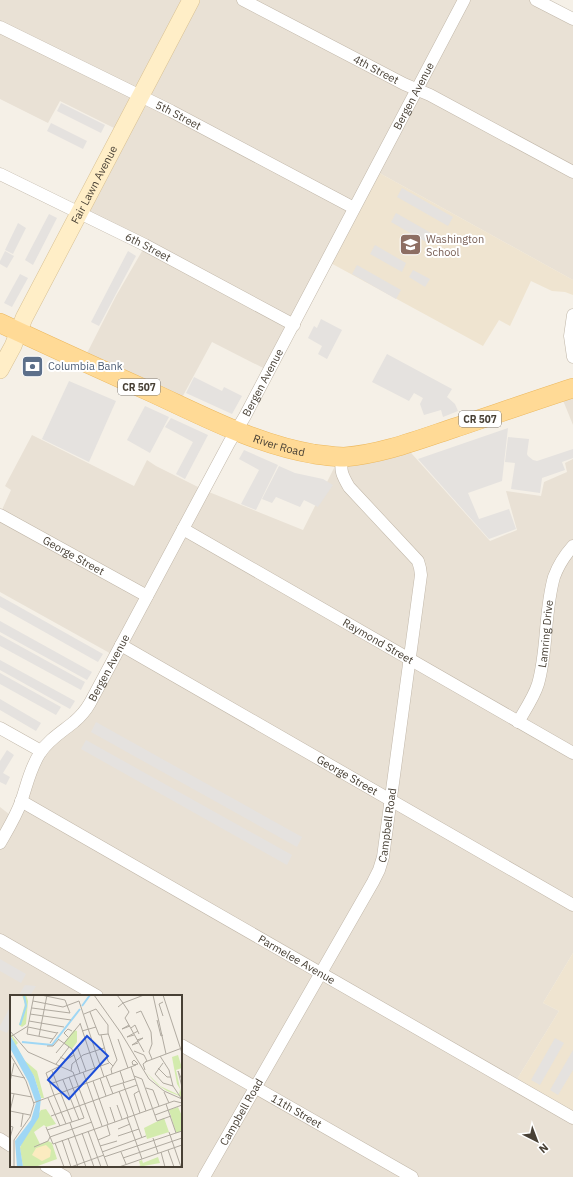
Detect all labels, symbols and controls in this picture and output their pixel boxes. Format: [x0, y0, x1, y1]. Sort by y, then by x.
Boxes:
street label: 4th Street [351, 52, 401, 87]
street label: Bergen Avenue [390, 60, 437, 132]
street label: 5th Street [153, 98, 204, 133]
street label: Fair Lawn Avenue [68, 143, 120, 226]
street label: 6th Street [123, 229, 173, 265]
school or university icon: Washington School [397, 232, 423, 258]
place label: Washington School [426, 232, 484, 259]
street label: Bergen Avenue [239, 346, 286, 419]
bank icon: Columbia Bank [20, 353, 46, 379]
place label: Columbia Bank [48, 359, 123, 373]
road number: CR 507 [118, 379, 160, 395]
road number: CR 507 [459, 411, 501, 427]
street label: River Road [251, 431, 306, 459]
street label: George Street [40, 533, 107, 578]
street label: Lamring Drive [535, 599, 556, 669]
street label: Raymond Street [340, 615, 416, 667]
street label: Bergen Avenue [85, 632, 133, 704]
street label: George Street [314, 752, 380, 798]
street label: Campbell Road [375, 787, 399, 864]
street label: Parmelee Avenue [256, 932, 338, 987]
inset map [10, 995, 182, 1167]
street label: Campbell Road [217, 1076, 266, 1148]
street label: 11th Street [269, 1091, 324, 1131]
north arrow [517, 1121, 557, 1161]
text: N [536, 1141, 551, 1156]

